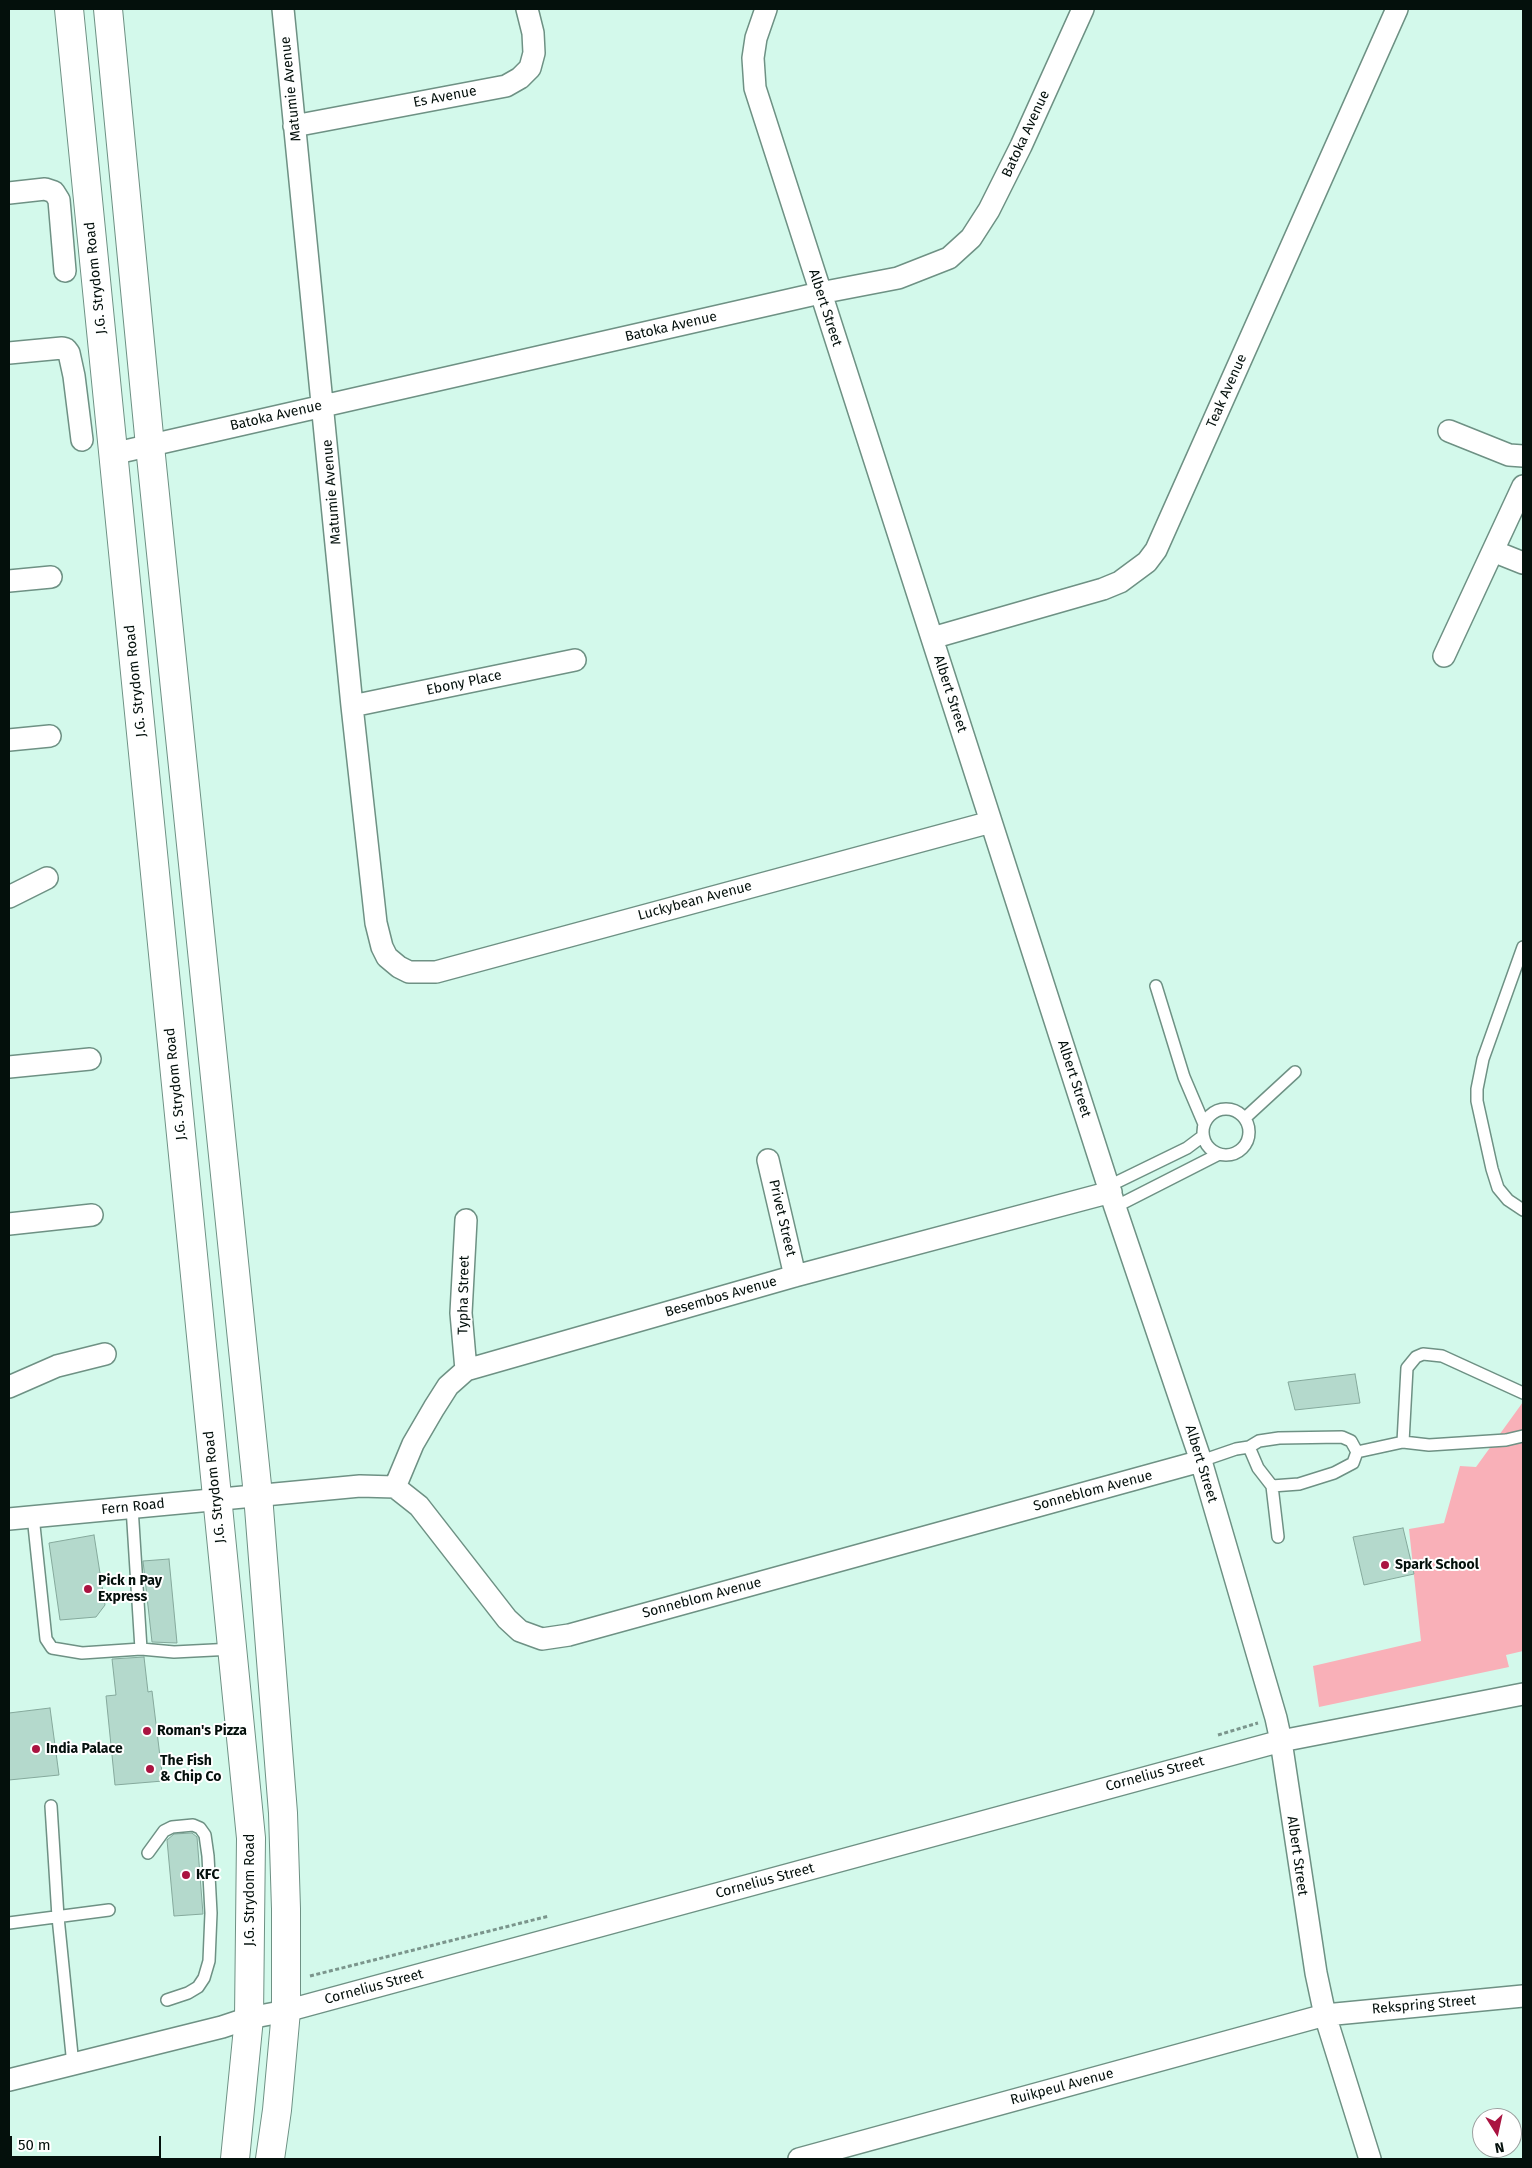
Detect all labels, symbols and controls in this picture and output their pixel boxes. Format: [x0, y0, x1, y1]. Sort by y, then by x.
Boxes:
street label: Matumie Avenue [277, 36, 305, 142]
street label: Es Avenue [412, 83, 478, 111]
street label: Batoka Avenue [999, 88, 1053, 180]
street label: J.G. Strydom Road [82, 221, 110, 335]
street label: Albert Street [805, 267, 845, 349]
street label: Batoka Avenue [623, 308, 719, 346]
street label: Teak Avenue [1203, 352, 1251, 430]
street label: Batoka Avenue [228, 397, 324, 435]
street label: Matumie Avenue [319, 439, 345, 545]
street label: J.G. Strydom Road [122, 624, 150, 738]
street label: Albert Street [930, 653, 970, 735]
street label: Ebony Place [425, 667, 503, 699]
street label: Luckybean Avenue [636, 878, 754, 924]
street label: J.G. Strydom Road [162, 1027, 190, 1141]
street label: Albert Street [1054, 1038, 1094, 1120]
street label: Privet Street [765, 1178, 799, 1258]
street label: Typha Street [455, 1255, 473, 1335]
street label: Besembos Avenue [663, 1273, 779, 1321]
street label: Albert Street [1181, 1423, 1221, 1505]
street label: J.G. Strydom Road [201, 1430, 229, 1544]
street label: Sonneblom Avenue [1032, 1467, 1154, 1515]
street label: Fern Road [100, 1495, 166, 1519]
place label: Spark School [1395, 1557, 1479, 1573]
marker: Spark School [1379, 1559, 1391, 1571]
place label: Pick n Pay Express [98, 1573, 162, 1605]
street label: Sonneblom Avenue [641, 1574, 763, 1622]
marker: Pick n Pay Express [82, 1583, 94, 1595]
place label: Roman's Pizza [157, 1723, 247, 1739]
marker: Roman's Pizza [141, 1725, 153, 1737]
place label: India Palace [46, 1741, 123, 1757]
marker: India Palace [30, 1743, 42, 1755]
place label: The Fish & Chip Co [160, 1753, 222, 1785]
street label: Cornelius Street [1104, 1753, 1206, 1795]
marker: The Fish & Chip Co [144, 1763, 156, 1775]
street label: Albert Street [1283, 1815, 1311, 1897]
street label: J.G. Strydom Road [242, 1834, 258, 1946]
street label: Cornelius Street [714, 1860, 816, 1902]
place label: KFC [196, 1867, 219, 1883]
marker: KFC [180, 1869, 192, 1881]
street label: Cornelius Street [323, 1966, 425, 2008]
street label: Rekspring Street [1371, 1992, 1477, 2018]
street label: Ruikpeul Avenue [1009, 2065, 1115, 2109]
north arrow [1472, 2108, 1522, 2158]
scale bar [12, 2126, 164, 2158]
text: 50 m [18, 2136, 51, 2154]
text: N [1493, 2138, 1506, 2156]

